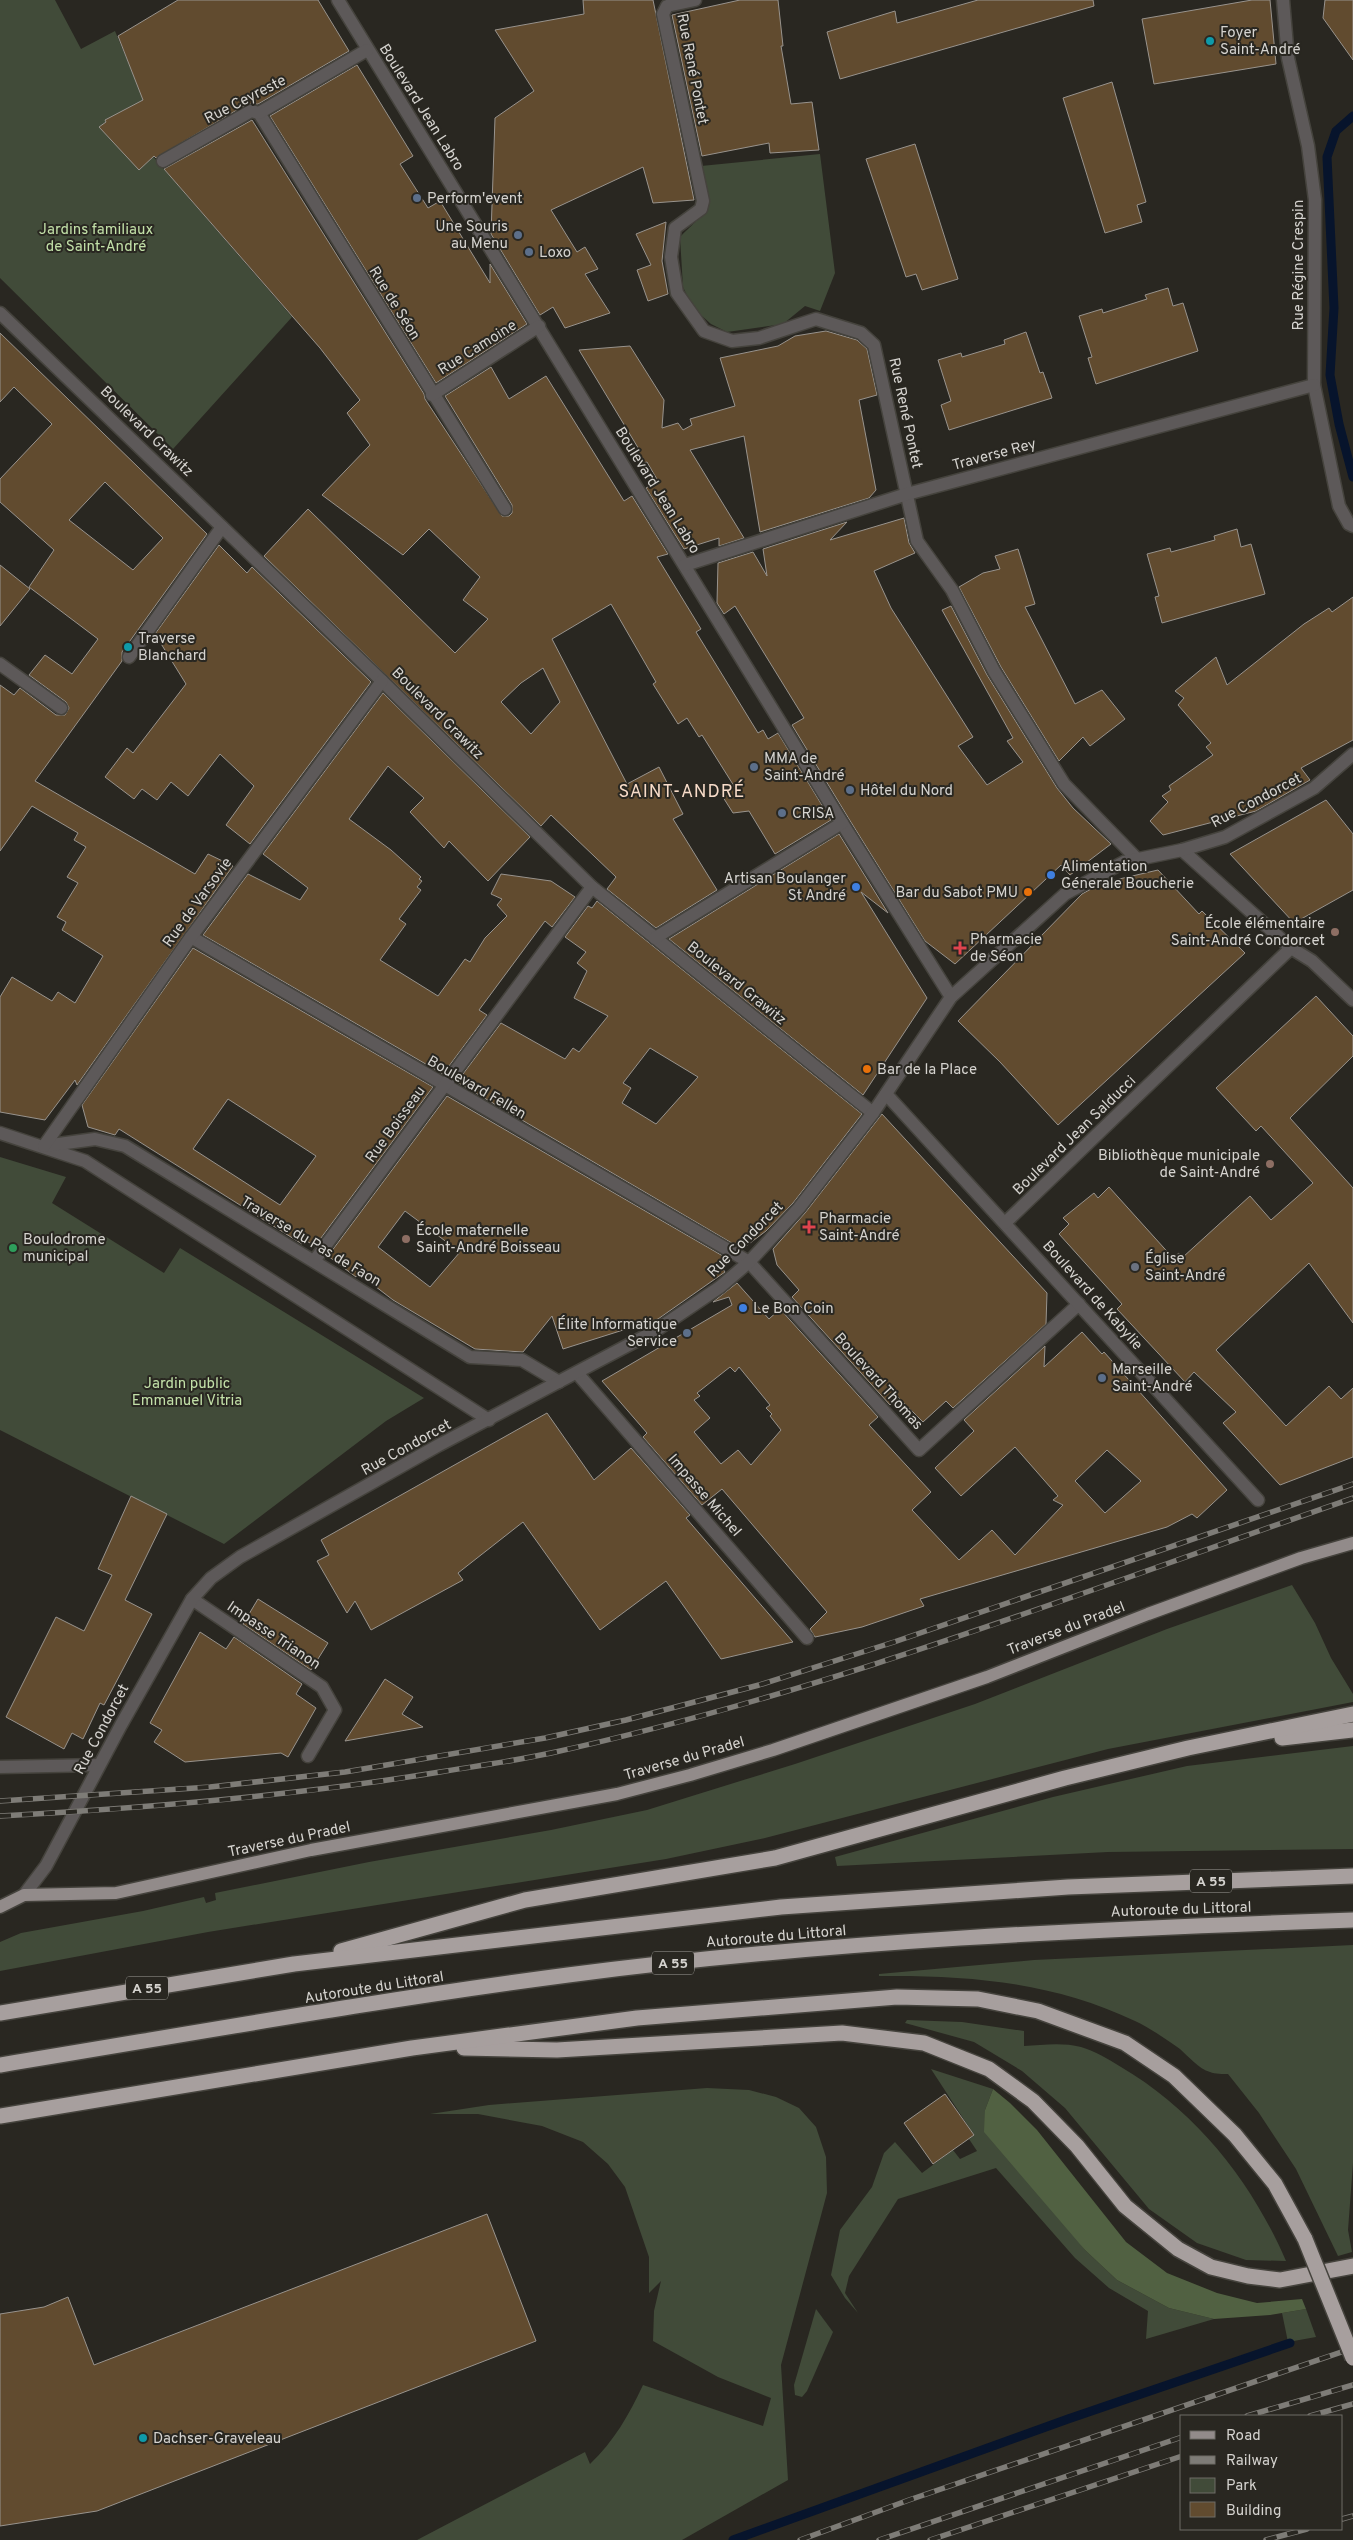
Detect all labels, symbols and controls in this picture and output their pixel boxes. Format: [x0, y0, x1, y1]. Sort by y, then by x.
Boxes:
street label: Rue René Pontet [671, 12, 712, 127]
place label: Foyer Saint-André [1220, 24, 1300, 60]
marker: Foyer Saint-André [1204, 35, 1216, 47]
street label: Boulevard Jean Labro [374, 41, 467, 175]
street label: Rue Ceyreste [202, 72, 290, 129]
place label: Perform'event [427, 190, 523, 209]
marker: Perform'event [411, 192, 423, 204]
street label: Rue Régine Crespin [1290, 200, 1309, 330]
place label: Une Souris au Menu [435, 218, 508, 254]
park label: Jardins familiaux de Saint-André [39, 221, 153, 257]
marker: Une Souris au Menu [512, 229, 524, 241]
place label: Loxo [539, 244, 571, 263]
marker: Loxo [523, 246, 535, 258]
street label: Rue de Séon [364, 263, 424, 344]
street label: Rue Camoine [435, 317, 521, 380]
street label: Rue René Pontet [884, 356, 926, 471]
street label: Boulevard Grawitz [95, 383, 197, 481]
street label: Boulevard Jean Labro [610, 424, 703, 558]
street label: Traverse Rey [950, 435, 1039, 476]
place label: Traverse Blanchard [138, 630, 207, 666]
marker: Traverse Blanchard [122, 641, 134, 653]
street label: Boulevard Grawitz [387, 664, 487, 764]
place label: MMA de Saint-André [764, 750, 844, 786]
marker: MMA de Saint-André [748, 761, 760, 773]
street label: Rue Condorcet [1208, 769, 1305, 833]
district label: SAINT-ANDRÉ [619, 779, 745, 804]
place label: Hôtel du Nord [860, 782, 953, 801]
marker: Hôtel du Nord [844, 784, 856, 796]
place label: CRISA [792, 805, 835, 824]
marker: CRISA [776, 807, 788, 819]
street label: Rue de Varsovie [159, 854, 237, 952]
place label: Alimentation Génerale Boucherie [1061, 858, 1194, 894]
marker: Alimentation Génerale Boucherie [1045, 869, 1057, 881]
place label: Artisan Boulanger St André [724, 870, 846, 906]
marker: Artisan Boulanger St André [850, 881, 862, 893]
place label: Bar du Sabot PMU [895, 884, 1018, 903]
marker: Bar du Sabot PMU [1022, 886, 1034, 898]
place label: École élémentaire Saint-André Condorcet [1171, 914, 1325, 951]
marker: École élémentaire Saint-André Condorcet [1329, 926, 1341, 938]
place label: Pharmacie de Séon [970, 931, 1042, 967]
street label: Boulevard Grawitz [682, 938, 790, 1030]
marker: Pharmacie de Séon [954, 942, 966, 954]
street label: Boulevard Fellen [423, 1052, 529, 1124]
place label: Bar de la Place [877, 1061, 977, 1080]
marker: Bar de la Place [861, 1063, 873, 1075]
street label: Boulevard Jean Salducci [1009, 1072, 1141, 1200]
street label: Rue Boisseau [362, 1083, 430, 1167]
place label: Bibliothèque municipale de Saint-André [1098, 1147, 1260, 1183]
marker: Bibliothèque municipale de Saint-André [1264, 1158, 1276, 1170]
street label: Traverse du Pas de Faon [236, 1193, 384, 1292]
street label: Rue Condorcet [704, 1198, 788, 1282]
place label: Pharmacie Saint-André [819, 1210, 899, 1246]
place label: École maternelle Saint-André Boisseau [416, 1221, 560, 1258]
marker: Pharmacie Saint-André [803, 1221, 815, 1233]
place label: Boulodrome municipal [23, 1231, 106, 1267]
marker: École maternelle Saint-André Boisseau [400, 1233, 412, 1245]
street label: Boulevard de Kabylie [1038, 1237, 1146, 1355]
marker: Boulodrome municipal [7, 1242, 19, 1254]
place label: Église Saint-André [1145, 1249, 1225, 1286]
marker: Église Saint-André [1129, 1261, 1141, 1273]
place label: Le Bon Coin [753, 1300, 834, 1319]
marker: Le Bon Coin [737, 1302, 749, 1314]
place label: Élite Informatique Service [557, 1315, 677, 1352]
marker: Élite Informatique Service [681, 1327, 693, 1339]
street label: Boulevard Thomas [829, 1330, 926, 1435]
place label: Marseille Saint-André [1112, 1361, 1192, 1397]
marker: Marseille Saint-André [1096, 1372, 1108, 1384]
park label: Jardin public Emmanuel Vitria [132, 1375, 242, 1411]
street label: Rue Condorcet [358, 1416, 455, 1481]
street label: Impasse Michel [663, 1451, 745, 1541]
street label: Impasse Trianon [223, 1598, 324, 1675]
street label: Traverse du Pradel [1005, 1598, 1128, 1661]
street label: Rue Condorcet [70, 1681, 134, 1778]
street label: Traverse du Pradel [622, 1733, 747, 1786]
street label: Traverse du Pradel [226, 1818, 352, 1863]
road number: A 55 [1190, 1870, 1232, 1892]
street label: Autoroute du Littoral [1110, 1899, 1252, 1922]
street label: Autoroute du Littoral [705, 1922, 847, 1953]
road number: A 55 [652, 1952, 694, 1975]
street label: Autoroute du Littoral [303, 1968, 445, 2009]
road number: A 55 [126, 1976, 168, 2000]
legend [1180, 2415, 1343, 2530]
text: Road [1226, 2427, 1261, 2446]
place label: Dachser-Graveleau [153, 2430, 281, 2449]
marker: Dachser-Graveleau [137, 2432, 149, 2444]
text: Railway [1226, 2452, 1278, 2471]
text: Park [1226, 2477, 1257, 2496]
text: Building [1226, 2502, 1281, 2521]

